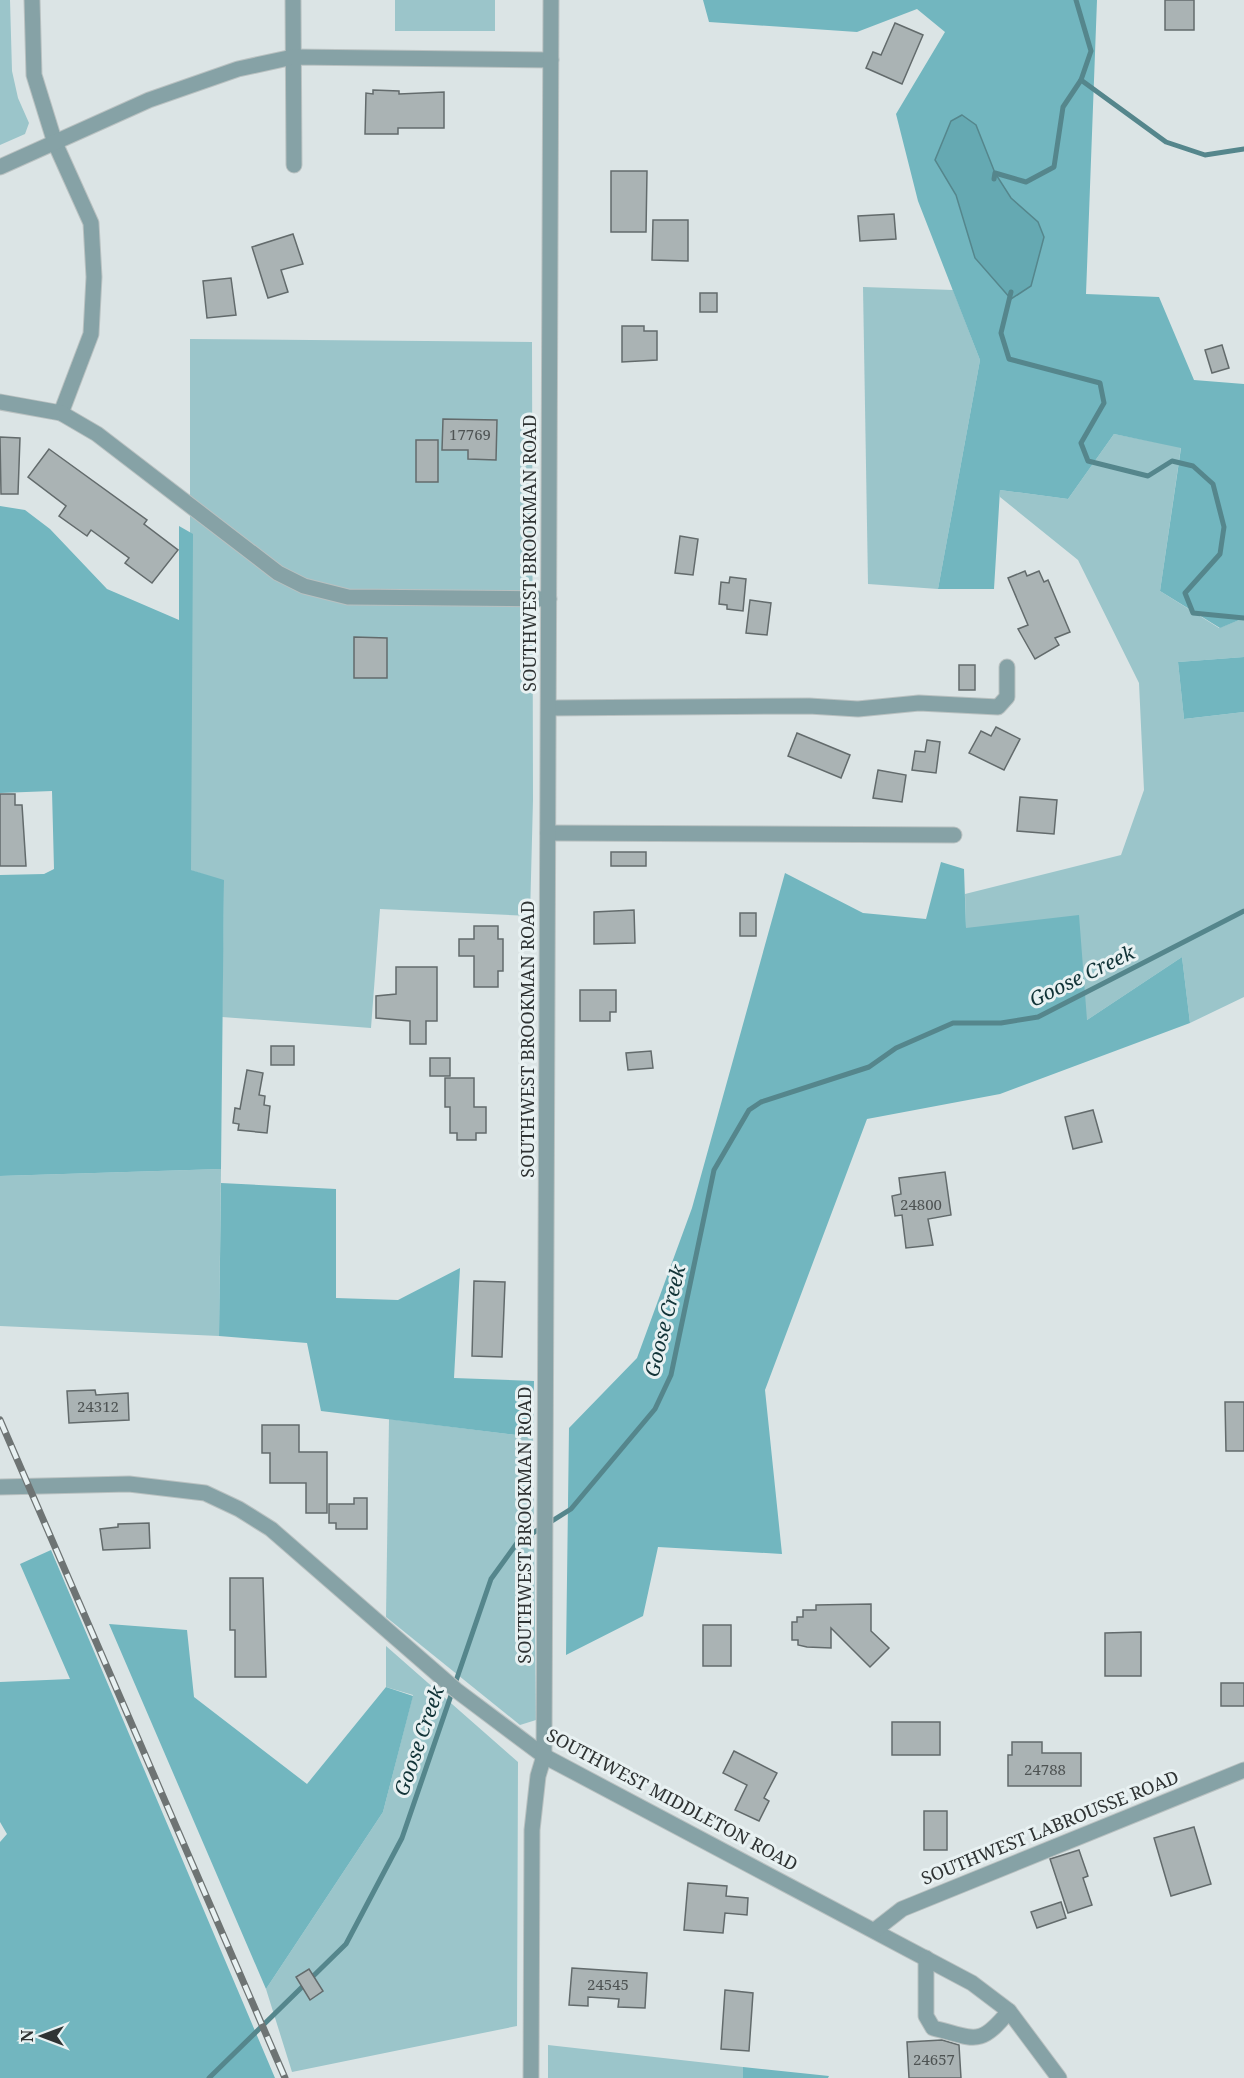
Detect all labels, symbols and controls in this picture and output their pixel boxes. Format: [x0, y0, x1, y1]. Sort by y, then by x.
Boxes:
street label: SOUTHWEST BROOKMAN ROAD [517, 414, 541, 692]
house number: 17769 [449, 424, 491, 444]
street label: SOUTHWEST BROOKMAN ROAD [515, 900, 539, 1178]
water label: Goose Creek [1025, 938, 1140, 1013]
house number: 24800 [900, 1194, 942, 1214]
water label: Goose Creek [638, 1262, 692, 1380]
street label: SOUTHWEST BROOKMAN ROAD [512, 1386, 536, 1664]
house number: 24312 [77, 1396, 119, 1416]
water label: Goose Creek [387, 1682, 450, 1799]
street label: SOUTHWEST MIDDLETON ROAD [543, 1722, 802, 1876]
house number: 24788 [1024, 1759, 1066, 1779]
street label: SOUTHWEST LABROUSSE ROAD [917, 1764, 1182, 1890]
house number: 24545 [587, 1974, 629, 1994]
north arrow [12, 2006, 72, 2066]
text: N [16, 2029, 38, 2042]
house number: 24657 [913, 2049, 955, 2069]

